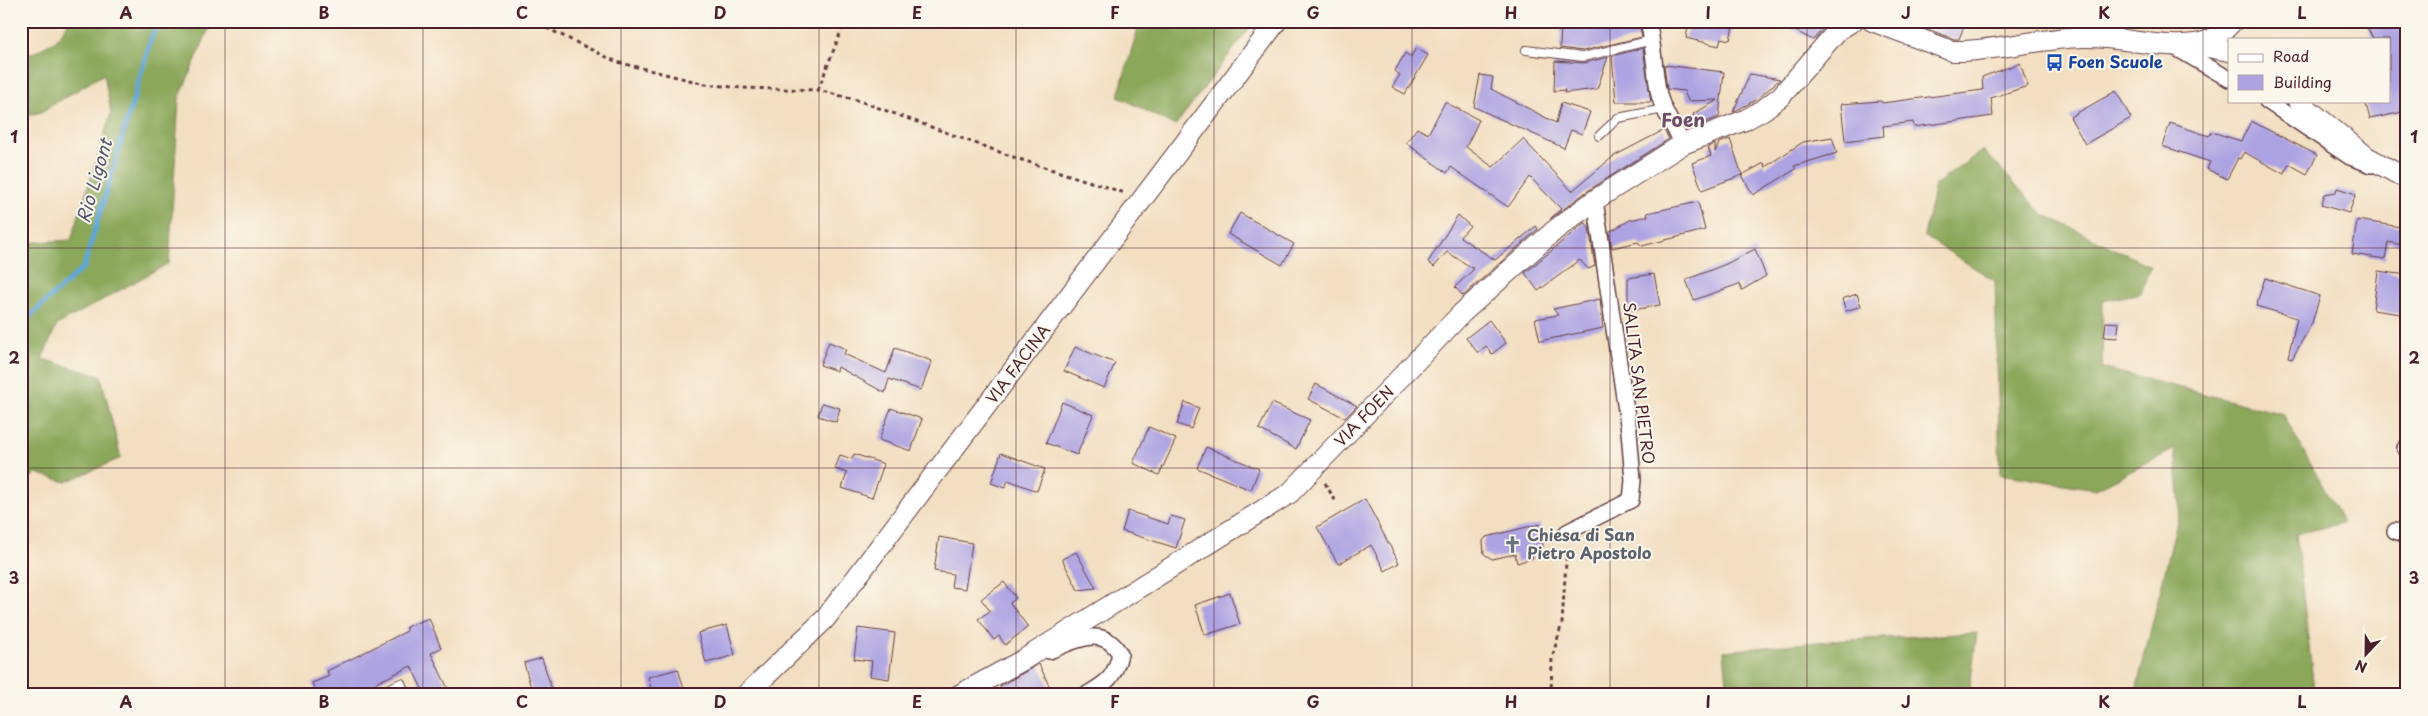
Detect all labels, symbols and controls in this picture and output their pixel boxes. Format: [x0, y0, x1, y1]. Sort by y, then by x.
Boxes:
text: A [120, 0, 133, 24]
text: B [319, 0, 330, 24]
text: C [516, 0, 528, 24]
text: D [714, 0, 726, 24]
text: E [912, 0, 922, 24]
text: F [1110, 0, 1120, 24]
text: G [1306, 0, 1320, 24]
text: H [1505, 0, 1517, 24]
text: I [1705, 0, 1711, 24]
text: J [1901, 0, 1911, 24]
text: K [2098, 0, 2110, 24]
text: L [2297, 0, 2307, 24]
legend [2228, 38, 2390, 102]
text: Road [2273, 44, 2309, 67]
place label: Foen Scuole [2068, 49, 2163, 73]
bus stop icon: Foen Scuole [2044, 52, 2064, 72]
text: Building [2273, 70, 2332, 93]
district label: Foen [1661, 105, 1705, 133]
text: 1 [10, 124, 18, 148]
text: 1 [2410, 124, 2418, 148]
water label: Rio Ligont [69, 133, 119, 226]
street label: SALITA SAN PIETRO [1618, 300, 1662, 465]
street label: VIA FACINA [979, 318, 1055, 408]
text: 2 [8, 345, 20, 369]
text: 2 [2408, 345, 2420, 369]
street label: VIA FOEN [1328, 379, 1399, 451]
place label: Chiesa di San Pietro Apostolo [1527, 522, 1652, 564]
church icon: Chiesa di San Pietro Apostolo [1503, 534, 1523, 554]
text: 3 [9, 565, 19, 589]
text: 3 [2409, 565, 2419, 589]
north arrow [2340, 628, 2390, 678]
text: N [2352, 655, 2370, 678]
text: A [120, 689, 133, 713]
text: B [319, 689, 330, 713]
text: C [516, 689, 528, 713]
text: D [714, 689, 726, 713]
text: E [912, 689, 922, 713]
text: F [1110, 689, 1120, 713]
text: G [1306, 689, 1320, 713]
text: H [1505, 689, 1517, 713]
text: I [1705, 689, 1711, 713]
text: J [1901, 689, 1911, 713]
text: K [2098, 689, 2110, 713]
text: L [2297, 689, 2307, 713]

